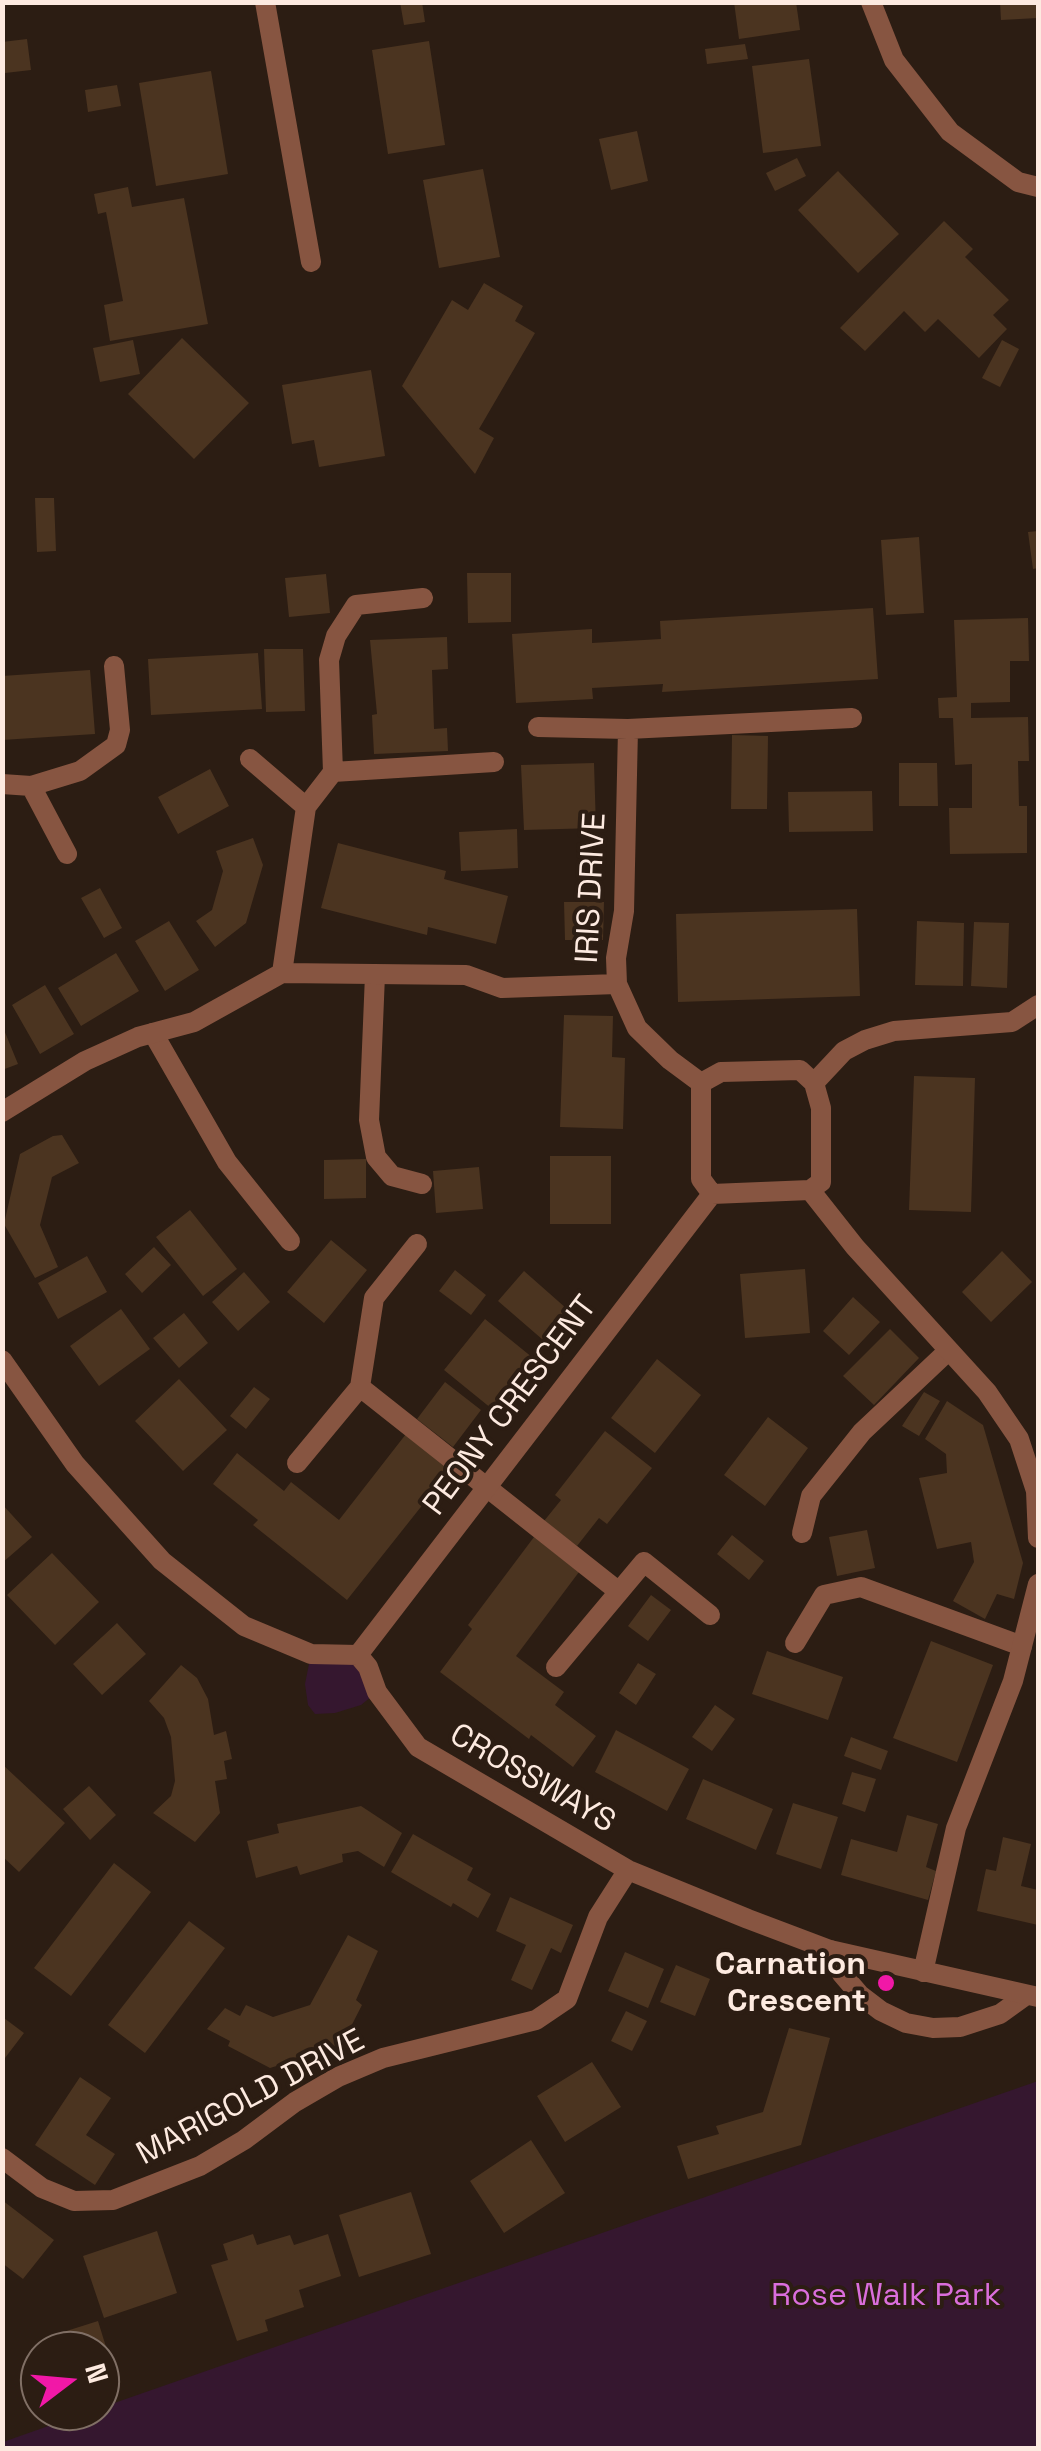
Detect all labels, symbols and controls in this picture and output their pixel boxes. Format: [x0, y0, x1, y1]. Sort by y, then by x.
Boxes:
street label: IRIS DRIVE [569, 812, 615, 964]
street label: PEONY CRESCENT [416, 1289, 606, 1523]
street label: CROSSWAYS [442, 1716, 622, 1842]
place label: Carnation Crescent [715, 1946, 866, 2021]
marker: Carnation Crescent [875, 1972, 897, 1994]
street label: MARIGOLD DRIVE [131, 2022, 371, 2174]
park label: Rose Walk Park [771, 2277, 1001, 2315]
north arrow [20, 2331, 120, 2431]
text: N [77, 2359, 117, 2387]

